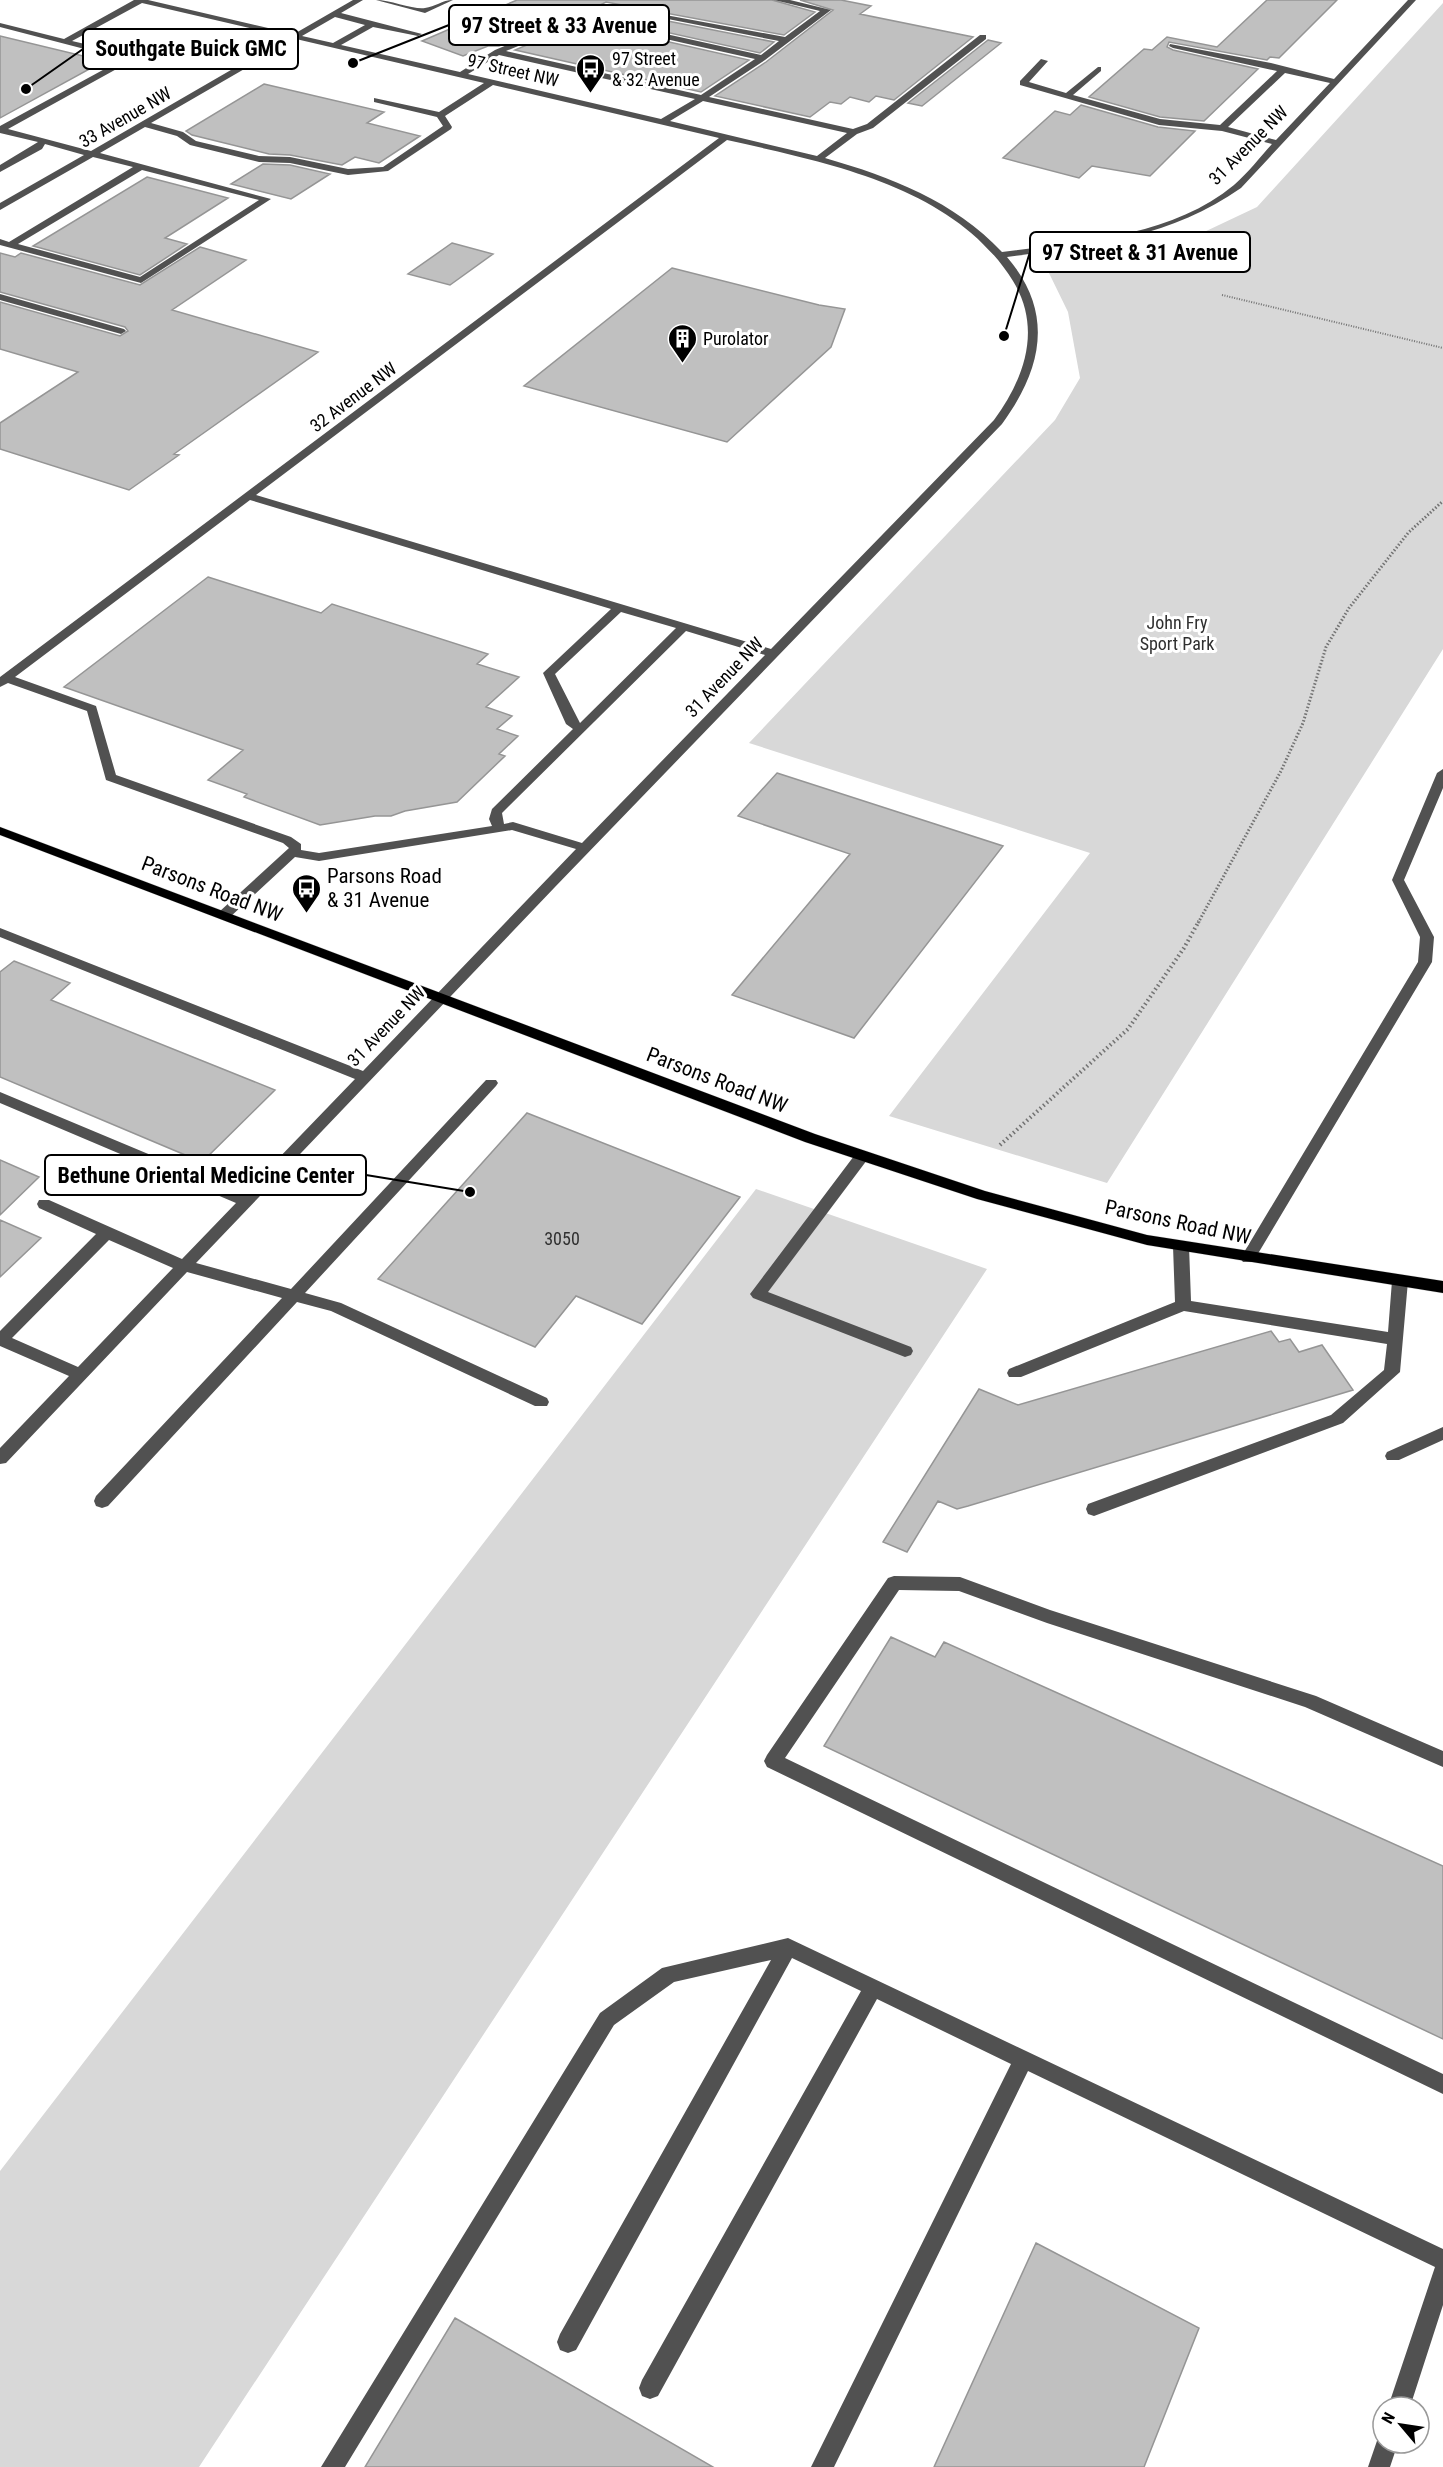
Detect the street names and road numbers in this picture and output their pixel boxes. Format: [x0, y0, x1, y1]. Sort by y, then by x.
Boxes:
street label: 97 Street NW [465, 49, 561, 91]
street label: 33 Avenue NW [75, 82, 175, 152]
street label: 31 Avenue NW [1204, 101, 1292, 189]
street label: 32 Avenue NW [306, 358, 401, 436]
street label: 31 Avenue NW [681, 633, 767, 721]
street label: Parsons Road NW [138, 851, 286, 927]
street label: 31 Avenue NW [343, 982, 429, 1070]
street label: Parsons Road NW [643, 1042, 791, 1118]
street label: Parsons Road NW [1103, 1195, 1253, 1249]

